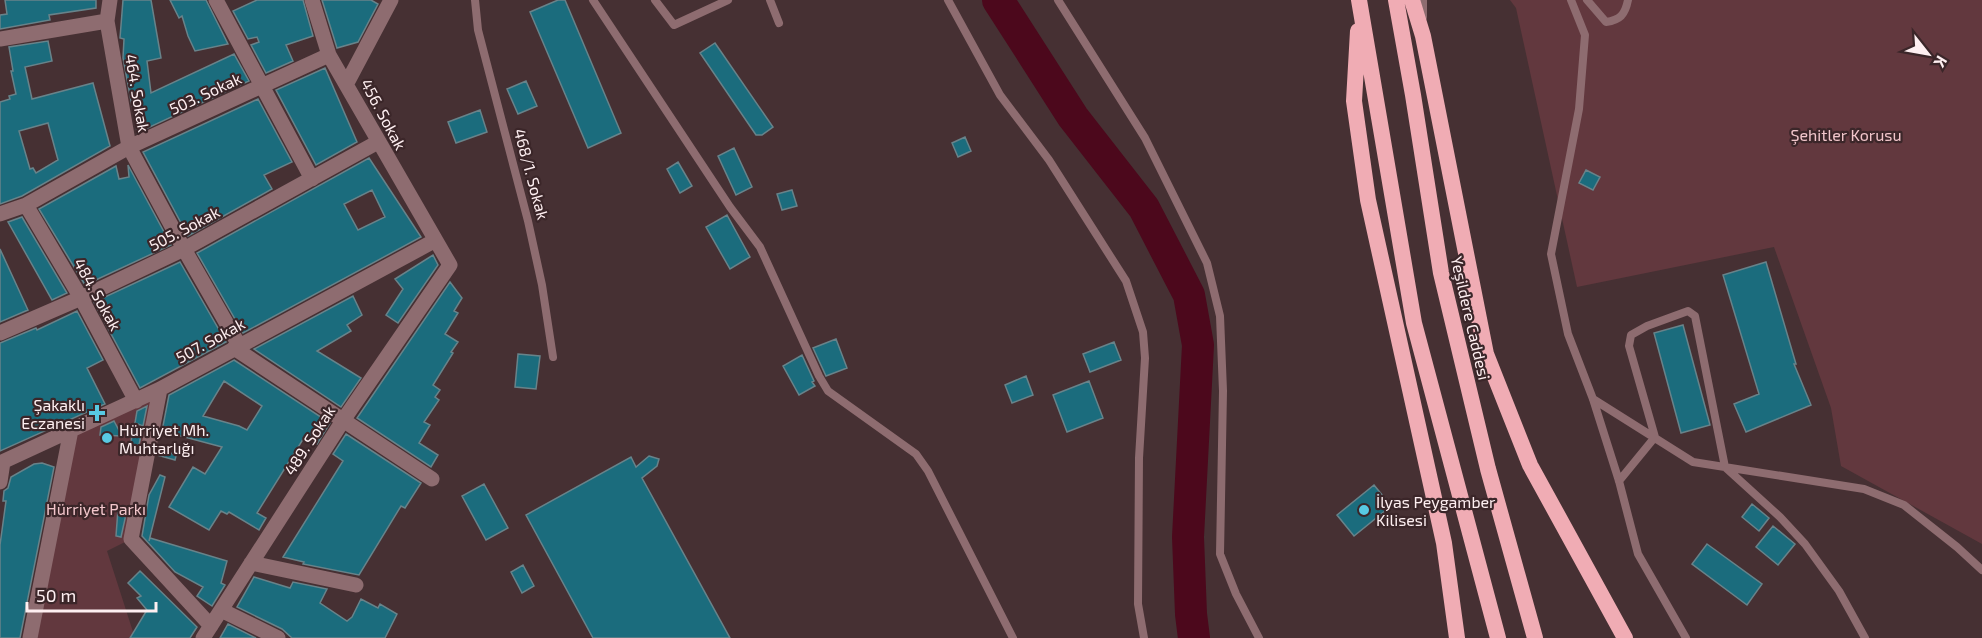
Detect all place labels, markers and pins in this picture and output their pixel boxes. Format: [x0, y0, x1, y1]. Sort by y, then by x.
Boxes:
place label: Şakaklı Eczanesi [21, 395, 85, 432]
marker: Şakaklı Eczanesi [90, 406, 104, 420]
place label: Hürriyet Mh. Muhtarlığı [119, 420, 209, 457]
marker: Hürriyet Mh. Muhtarlığı [100, 431, 114, 445]
place label: İlyas Peygamber Kilisesi [1376, 492, 1496, 529]
marker: İlyas Peygamber Kilisesi [1357, 503, 1371, 517]

